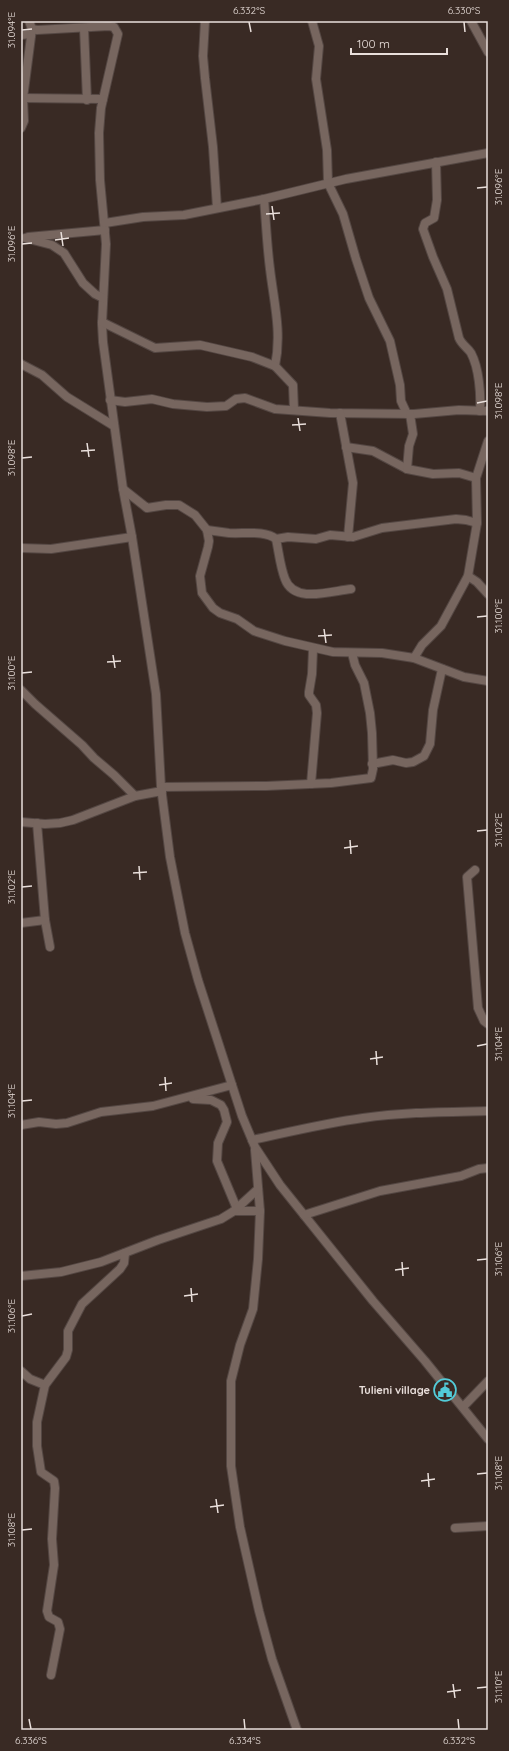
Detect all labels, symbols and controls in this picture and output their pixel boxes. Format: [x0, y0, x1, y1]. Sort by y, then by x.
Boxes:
text: 6.332°S [233, 4, 265, 17]
text: 6.330°S [448, 4, 481, 17]
text: 31.094°E [5, 11, 18, 48]
scale bar [351, 30, 447, 56]
text: 100 m [357, 36, 390, 51]
text: 31.096°E [492, 168, 505, 205]
text: 31.096°E [5, 225, 18, 262]
text: 31.098°E [492, 382, 505, 419]
text: 31.098°E [5, 439, 18, 476]
text: 31.100°E [492, 598, 505, 633]
text: 31.100°E [5, 655, 18, 690]
text: 31.102°E [492, 812, 505, 847]
text: 31.102°E [5, 869, 18, 904]
text: 31.104°E [492, 1027, 505, 1061]
text: 31.104°E [5, 1084, 18, 1118]
text: 31.106°E [492, 1242, 505, 1276]
text: 31.106°E [5, 1299, 18, 1333]
public building icon: Tulieni village [432, 1377, 458, 1403]
place label: Tulieni village [359, 1383, 431, 1397]
text: 31.108°E [492, 1455, 505, 1490]
text: 31.108°E [5, 1512, 18, 1547]
text: 31.110°E [492, 1670, 505, 1703]
text: 6.336°S [15, 1734, 47, 1747]
text: 6.334°S [229, 1734, 261, 1747]
text: 6.332°S [443, 1734, 475, 1747]

